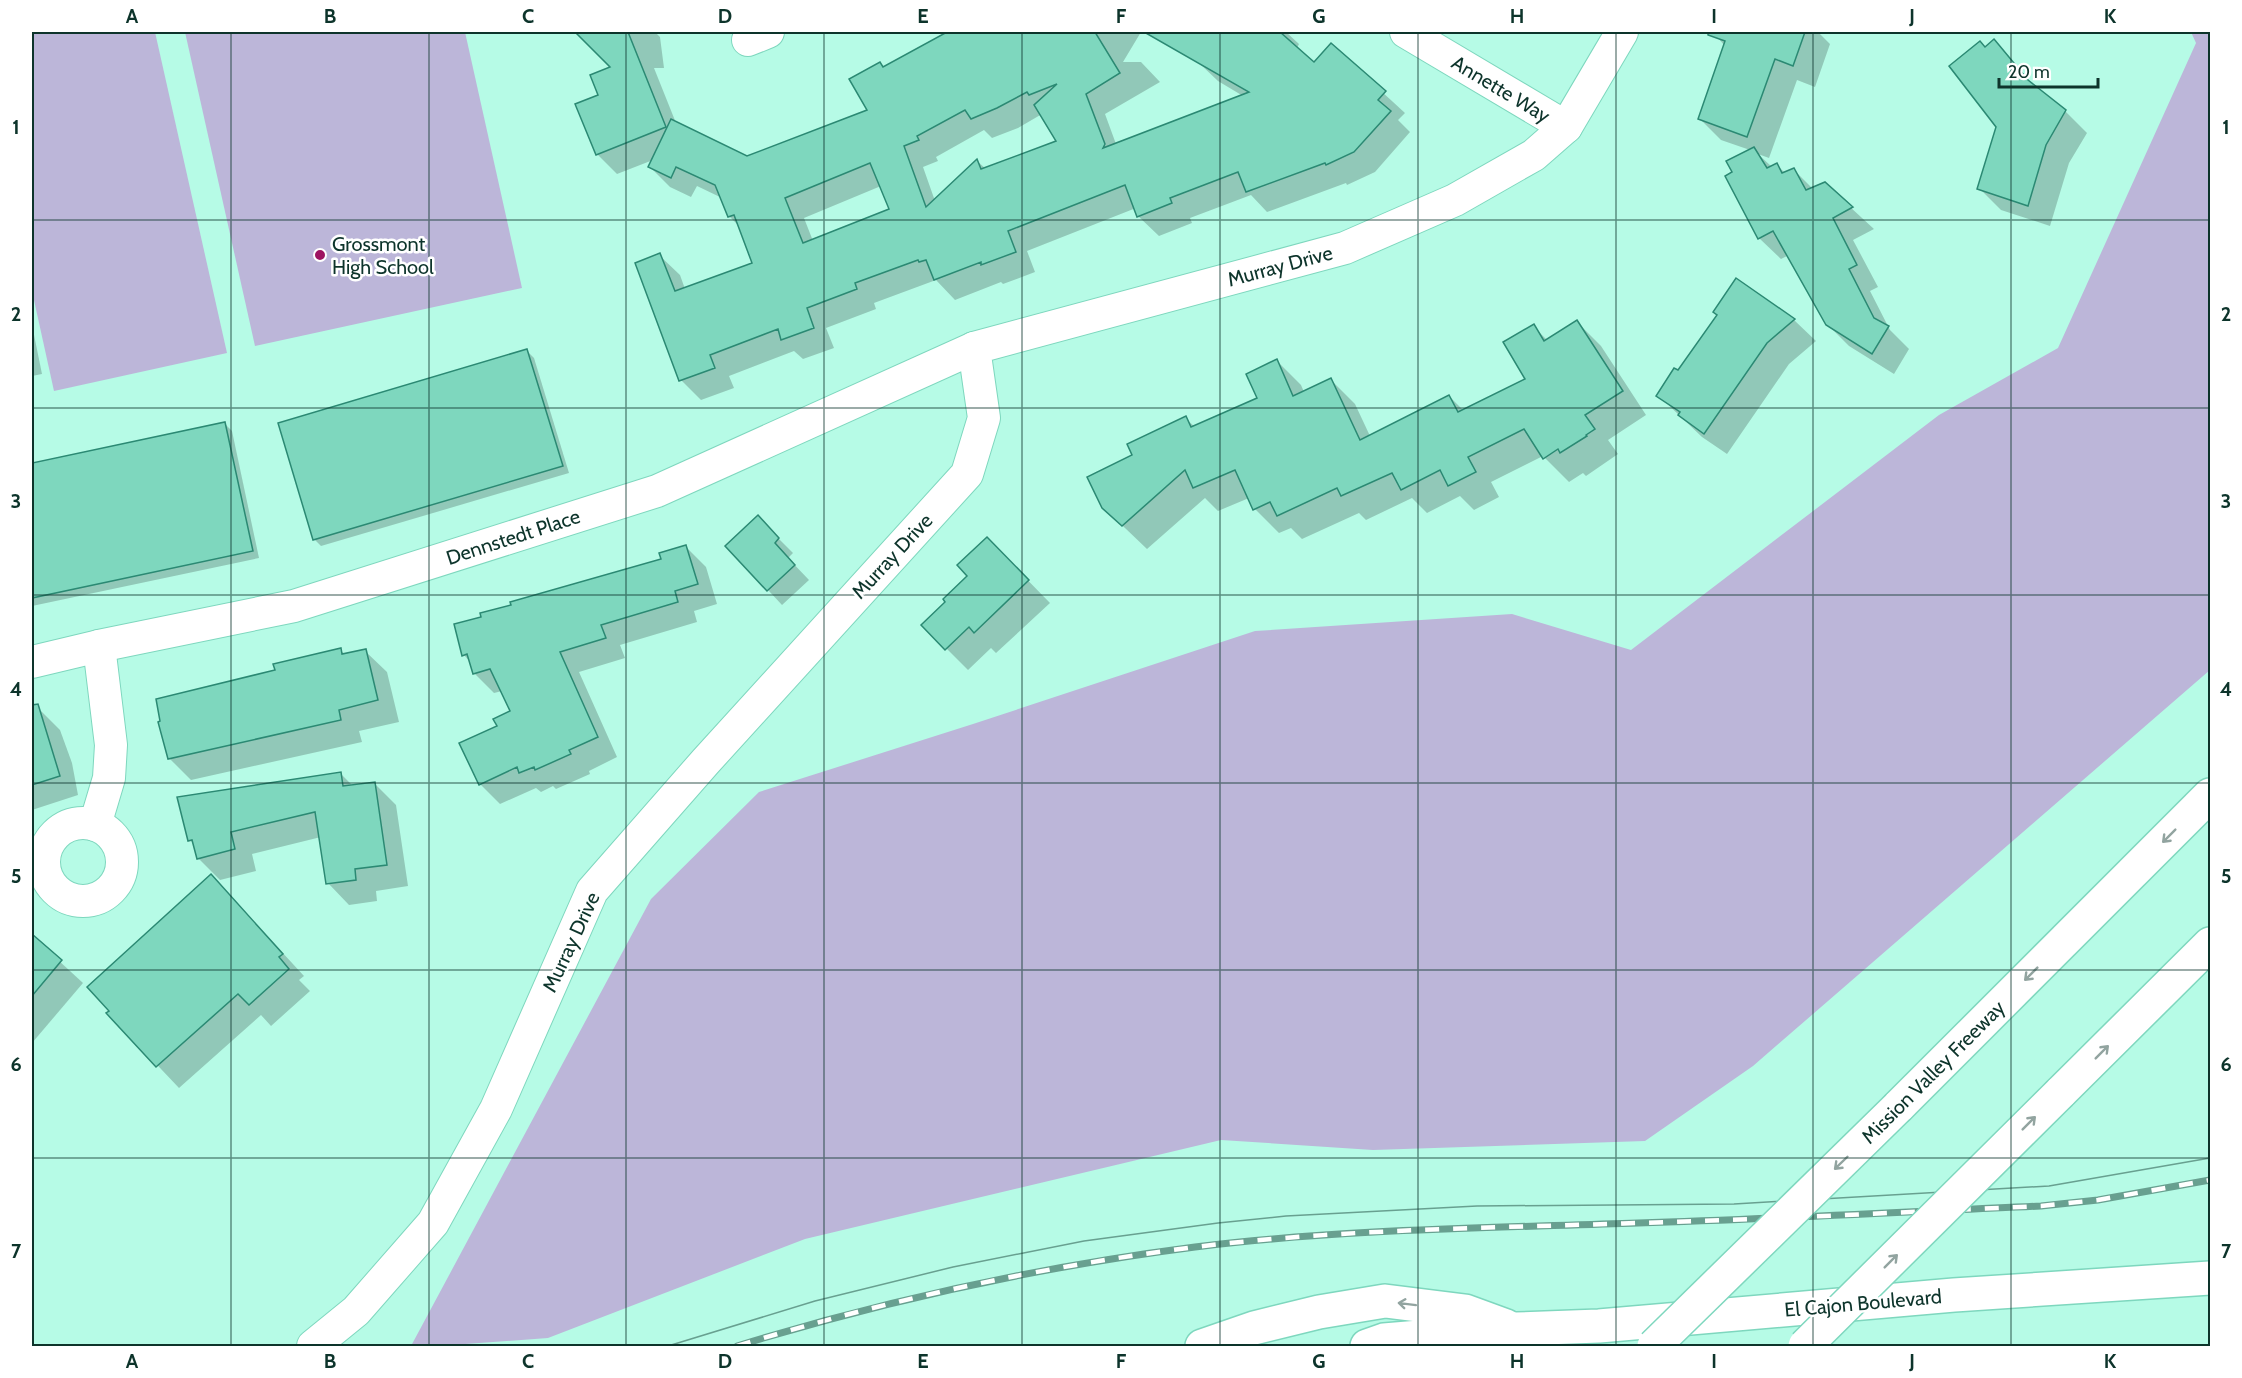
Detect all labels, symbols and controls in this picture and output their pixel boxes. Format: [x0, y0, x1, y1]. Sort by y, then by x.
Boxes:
text: A [126, 4, 139, 28]
text: B [324, 4, 336, 28]
text: C [522, 4, 534, 28]
text: D [718, 4, 732, 28]
text: E [917, 4, 929, 28]
text: F [1116, 4, 1127, 28]
text: G [1312, 4, 1326, 28]
text: H [1510, 4, 1524, 28]
text: I [1711, 4, 1717, 28]
text: J [1908, 4, 1915, 28]
text: K [2104, 4, 2117, 28]
street label: Annette Way [1447, 50, 1555, 128]
scale bar [1999, 51, 2098, 89]
text: 20 m [2008, 61, 2050, 83]
text: 1 [12, 115, 20, 139]
text: 1 [2222, 115, 2230, 139]
place label: Grossmont High School [332, 232, 434, 279]
street label: Murray Drive [1225, 240, 1335, 292]
marker: Grossmont High School [313, 248, 327, 262]
text: 2 [11, 302, 21, 326]
text: 2 [2221, 302, 2231, 326]
text: 3 [11, 489, 21, 513]
text: 3 [2221, 489, 2231, 513]
street label: Dennstedt Place [443, 504, 583, 570]
street label: Murray Drive [847, 508, 937, 604]
text: 4 [10, 677, 22, 701]
text: 4 [2220, 677, 2232, 701]
one-way arrow [2161, 829, 2176, 843]
text: 5 [11, 864, 21, 888]
text: 5 [2221, 864, 2231, 888]
street label: Murray Drive [537, 888, 605, 996]
one-way arrow [2024, 966, 2039, 981]
street label: Mission Valley Freeway [1856, 995, 2010, 1149]
one-way arrow [2094, 1044, 2109, 1059]
text: 6 [10, 1052, 22, 1076]
text: 6 [2220, 1052, 2232, 1076]
one-way arrow [2022, 1116, 2037, 1131]
one-way arrow [1834, 1156, 1849, 1170]
text: 7 [11, 1239, 22, 1263]
text: 7 [2221, 1239, 2232, 1263]
one-way arrow [1884, 1253, 1899, 1268]
street label: El Cajon Boulevard [1783, 1284, 1943, 1322]
one-way arrow [1397, 1298, 1417, 1309]
text: A [126, 1349, 139, 1373]
text: B [324, 1349, 336, 1373]
text: C [522, 1349, 534, 1373]
text: D [718, 1349, 732, 1373]
text: E [917, 1349, 929, 1373]
text: F [1116, 1349, 1127, 1373]
text: G [1312, 1349, 1326, 1373]
text: H [1510, 1349, 1524, 1373]
text: I [1711, 1349, 1717, 1373]
text: J [1908, 1349, 1915, 1373]
text: K [2104, 1349, 2117, 1373]

